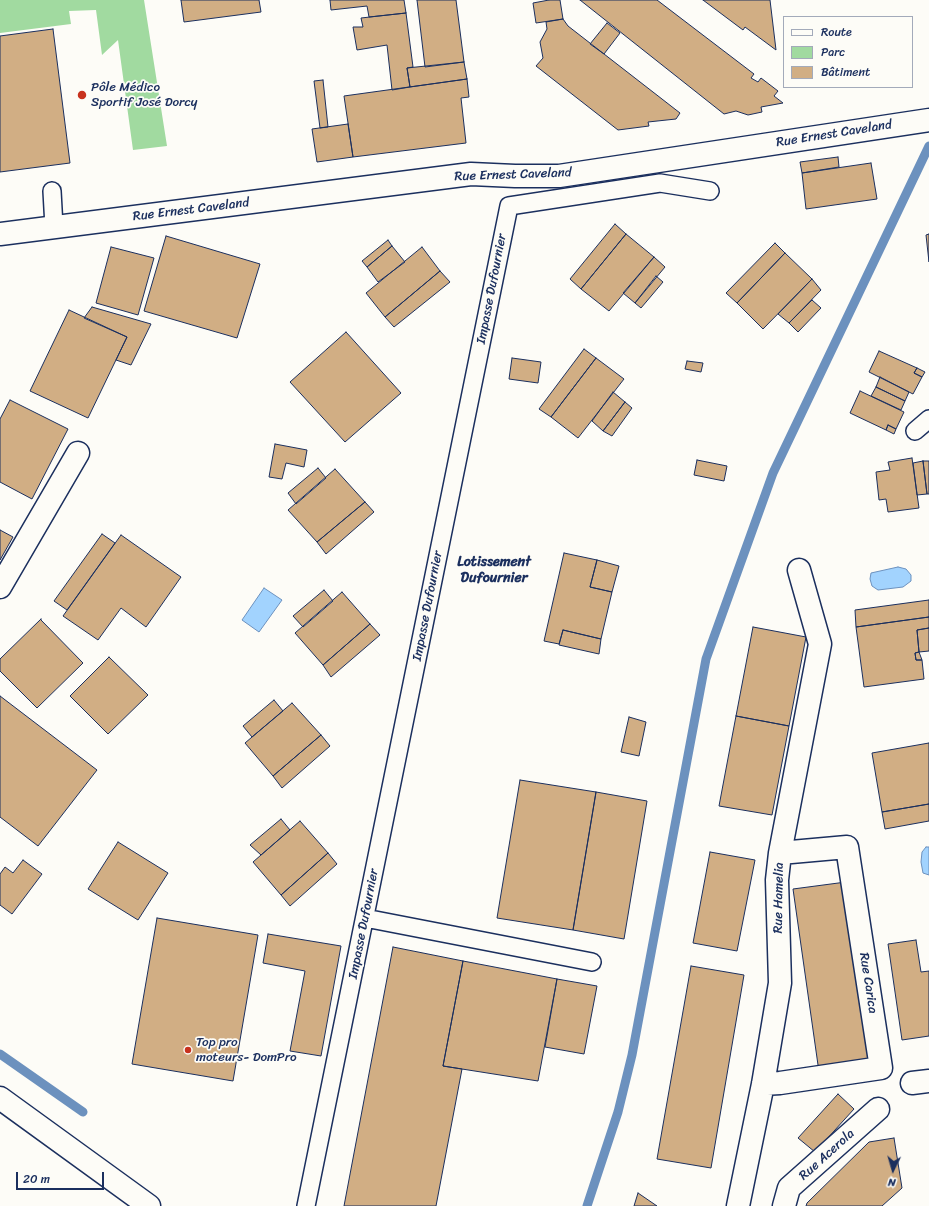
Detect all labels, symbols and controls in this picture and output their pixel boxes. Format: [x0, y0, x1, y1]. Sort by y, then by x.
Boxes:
legend [783, 16, 913, 88]
text: Route [821, 21, 852, 43]
text: Parc [821, 41, 845, 63]
text: Bâtiment [821, 61, 870, 83]
place label: Pôle Médico Sportif José Dorcy [91, 80, 198, 111]
marker: Pôle Médico Sportif José Dorcy [76, 89, 88, 101]
street label: Rue Ernest Caveland [775, 117, 893, 151]
street label: Rue Ernest Caveland [454, 165, 572, 185]
street label: Rue Ernest Caveland [132, 195, 250, 225]
street label: Impasse Dufournier [474, 233, 510, 345]
street label: Impasse Dufournier [410, 550, 446, 662]
district label: Lotissement Dufournier [457, 554, 531, 586]
street label: Rue Hamelia [771, 862, 787, 934]
street label: Impasse Dufournier [346, 868, 382, 980]
street label: Rue Carica [855, 951, 881, 1015]
place label: Top pro moteurs- DomPro [196, 1035, 297, 1066]
marker: Top pro moteurs- DomPro [183, 1045, 193, 1055]
street label: Rue Acerola [796, 1126, 858, 1184]
north arrow [873, 1150, 913, 1190]
scale bar [18, 1164, 106, 1190]
text: 20 m [23, 1168, 50, 1190]
text: N [887, 1173, 897, 1192]

